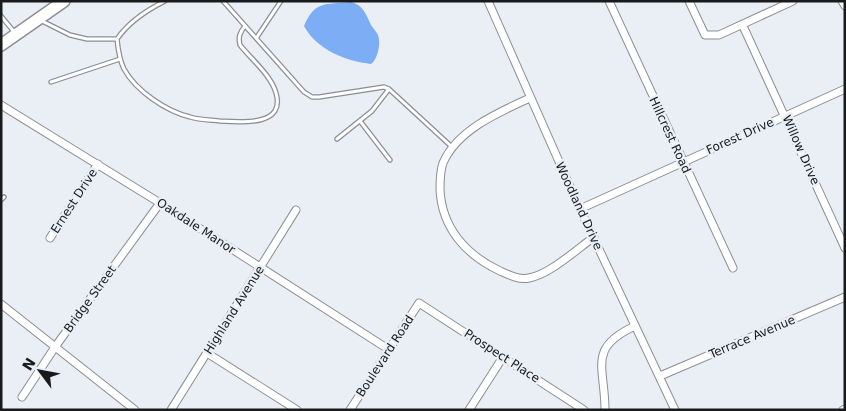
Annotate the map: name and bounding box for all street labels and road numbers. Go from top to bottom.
street label: Hillcrest Road [646,95,694,175]
street label: Willow Drive [779,113,823,187]
street label: Forest Drive [704,115,776,157]
street label: Woodland Drive [553,160,605,252]
street label: Ernest Drive [48,166,100,236]
street label: Oakdale Manor [154,195,238,257]
street label: Bridge Street [61,263,119,335]
street label: Highland Avenue [201,263,267,357]
street label: Boulevard Road [353,313,417,399]
street label: Terrace Avenue [706,313,797,362]
street label: Prospect Place [462,326,542,386]

